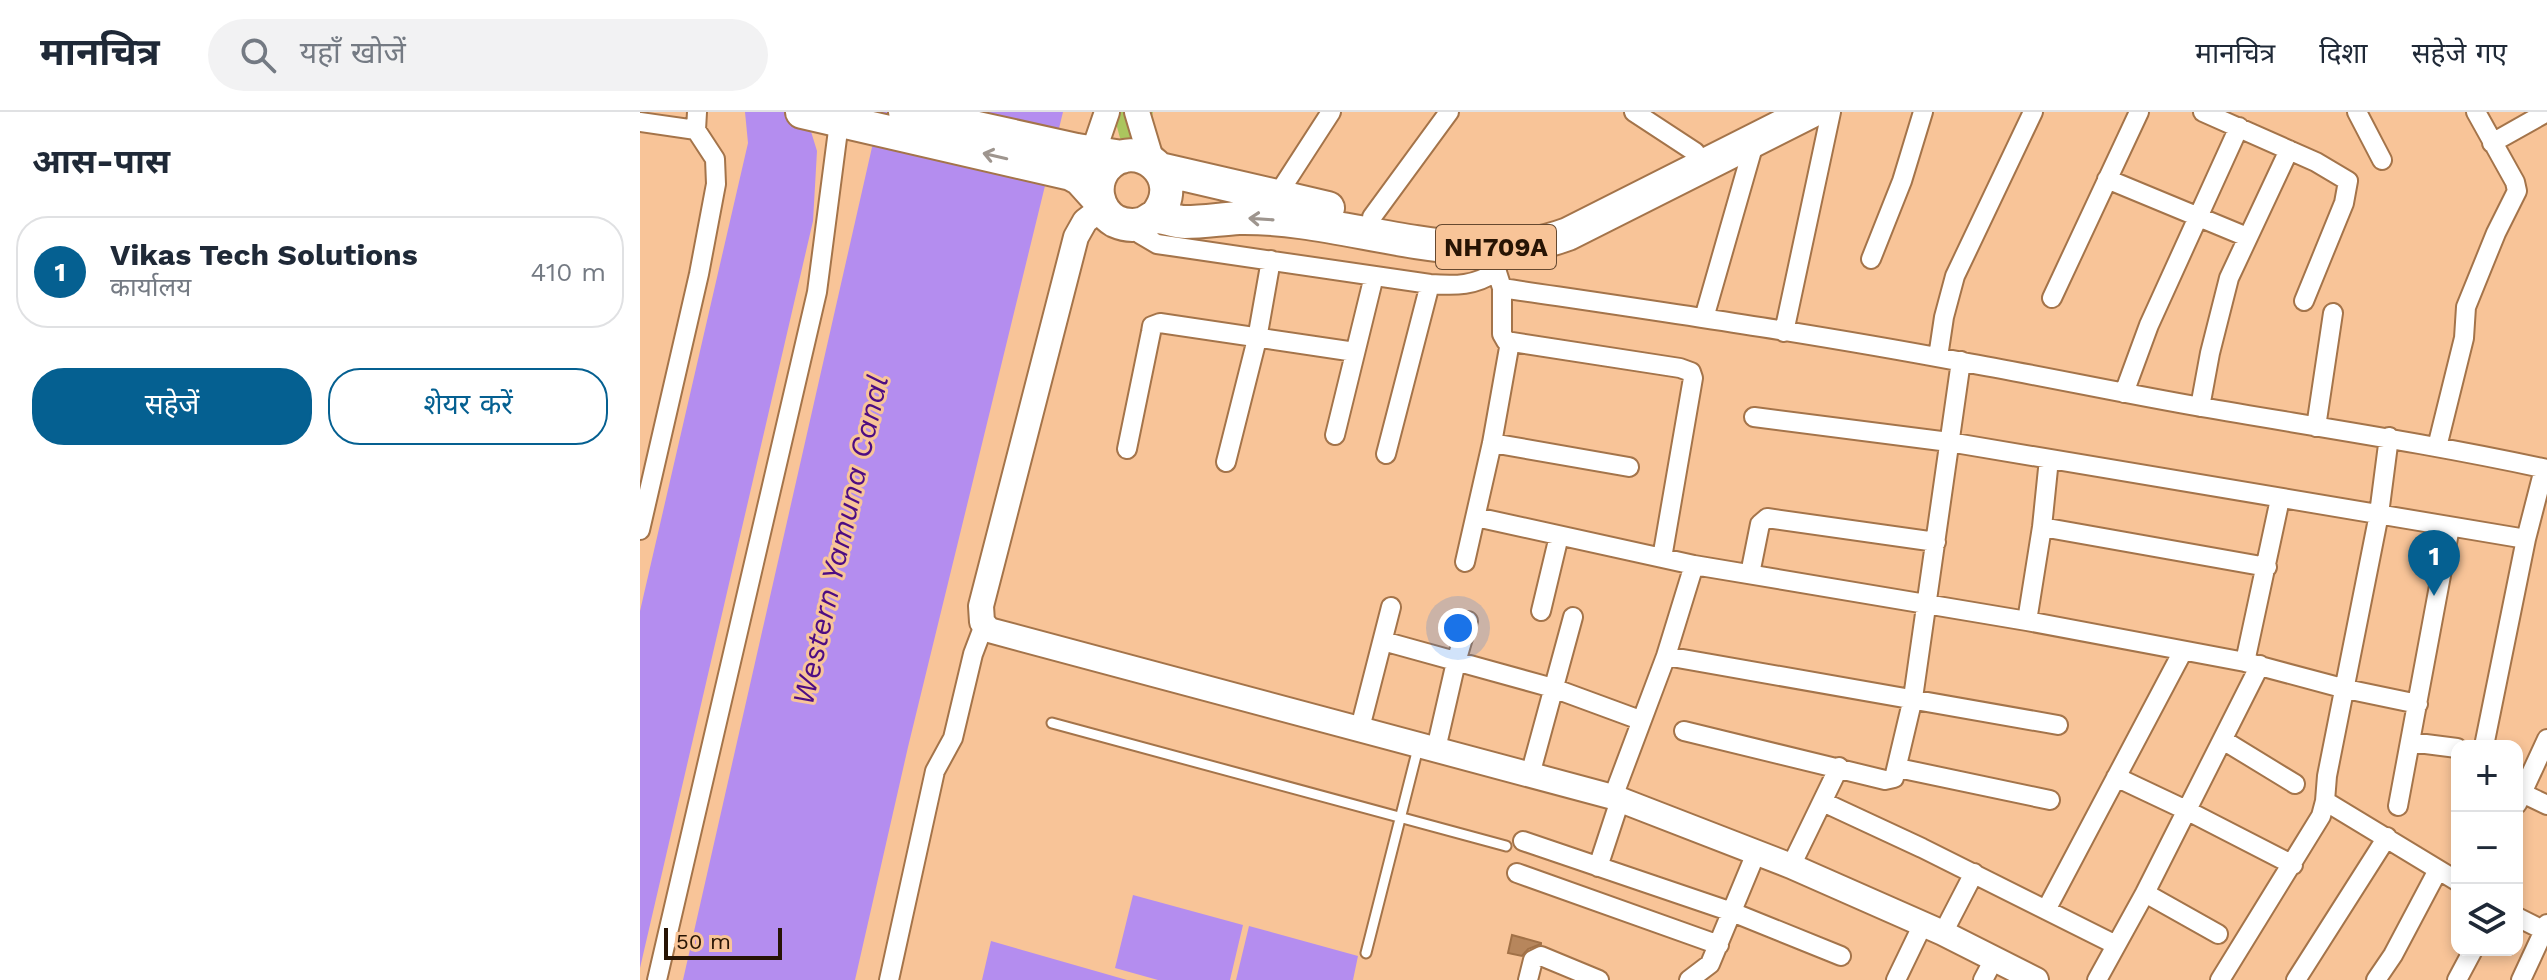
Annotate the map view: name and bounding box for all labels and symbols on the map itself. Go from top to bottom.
one-way arrow [983,148,1009,163]
one-way arrow [1248,211,1275,226]
road number: NH709A [1436,225,1556,269]
water label: Western Yamuna Canal [785,372,895,708]
pin: 1 [2408,530,2460,596]
your location [1438,608,1478,648]
scale bar [664,924,782,960]

